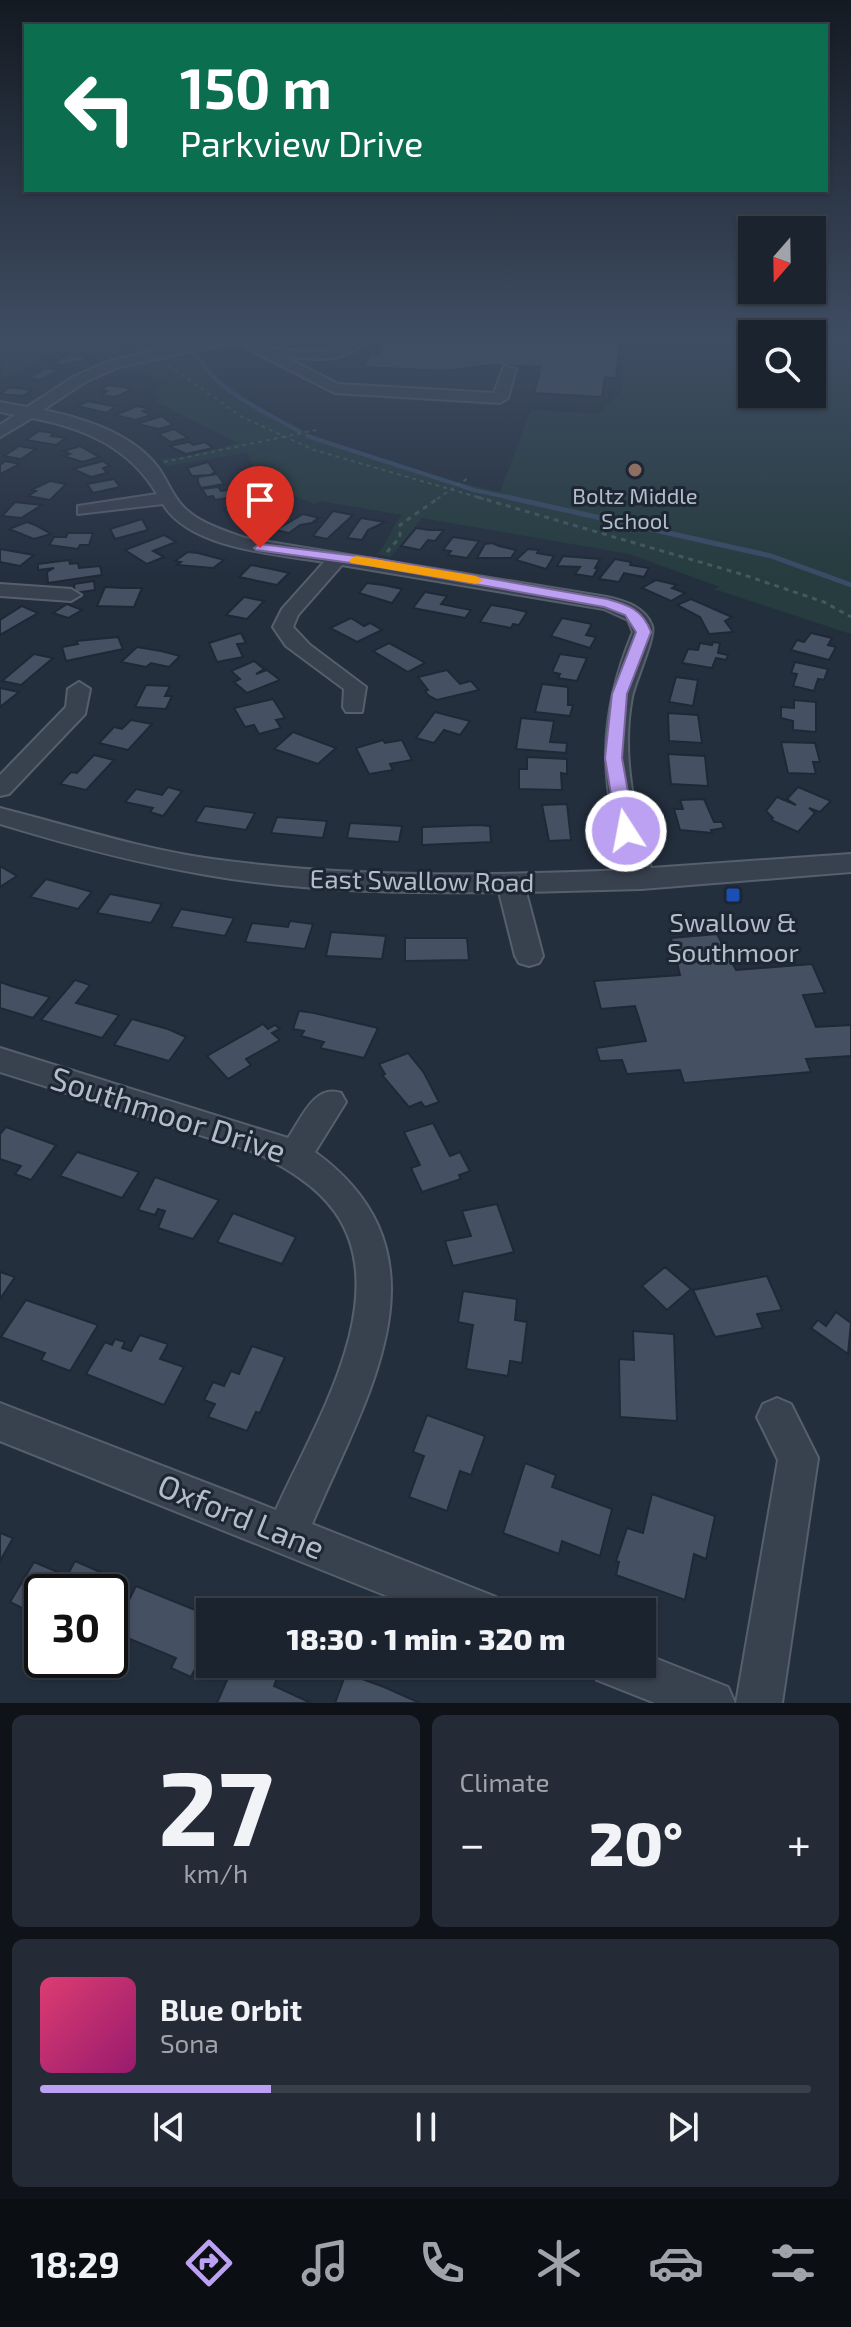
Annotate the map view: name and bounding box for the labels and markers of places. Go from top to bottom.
marker: Boltz Middle School [626,461,644,479]
pin [226,466,294,548]
place label: Boltz Middle School [572,482,698,533]
marker: Swallow & Southmoor [724,886,742,904]
place label: Swallow & Southmoor [667,906,799,967]

